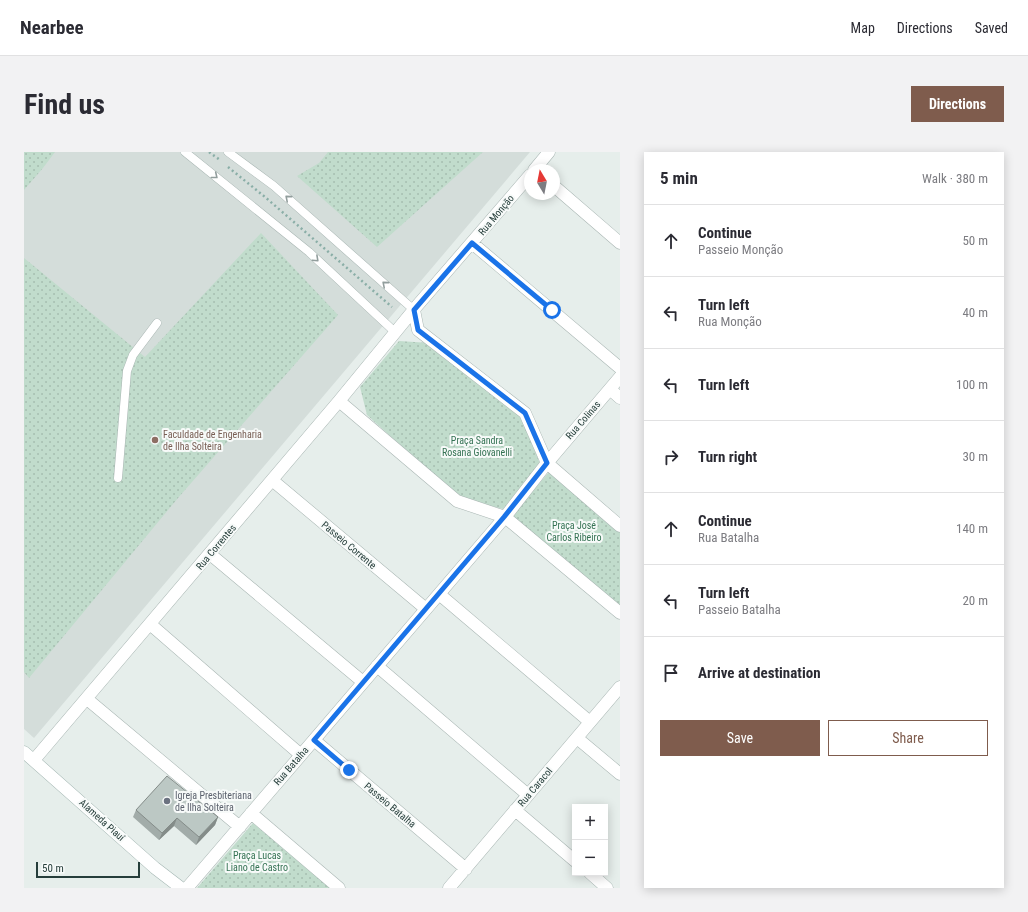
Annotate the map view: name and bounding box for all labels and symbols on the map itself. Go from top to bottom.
north arrow [524,164,560,200]
one-way arrow [211,172,218,179]
street label: Rua Monção [476,193,516,237]
one-way arrow [285,196,292,203]
one-way arrow [311,254,319,261]
one-way arrow [382,281,390,289]
route start [543,301,561,319]
street label: Rua Colinas [564,398,603,441]
place label: Faculdade de Engenharia de Ilha Solteira [163,429,262,452]
marker: Faculdade de Engenharia de Ilha Solteira [150,435,160,445]
park label: Praça Sandra Rosana Giovanelli [442,435,512,458]
street label: Passeio Corrente [320,519,379,571]
park label: Praça José Carlos Ribeiro [546,520,602,543]
street label: Rua Correntes [194,522,238,572]
street label: Rua Batalha [271,744,311,787]
route end [340,761,358,779]
street label: Rua Caracol [516,765,554,809]
street label: Passeio Batalha [362,780,418,830]
place label: Igreja Presbiteriana de Ilha Solteira [175,790,252,813]
marker: Igreja Presbiteriana de Ilha Solteira [162,796,172,806]
street label: Alameda Piauí [77,797,127,844]
park label: Praça Lucas Liano de Castro [226,850,288,873]
scale bar [36,860,140,879]

